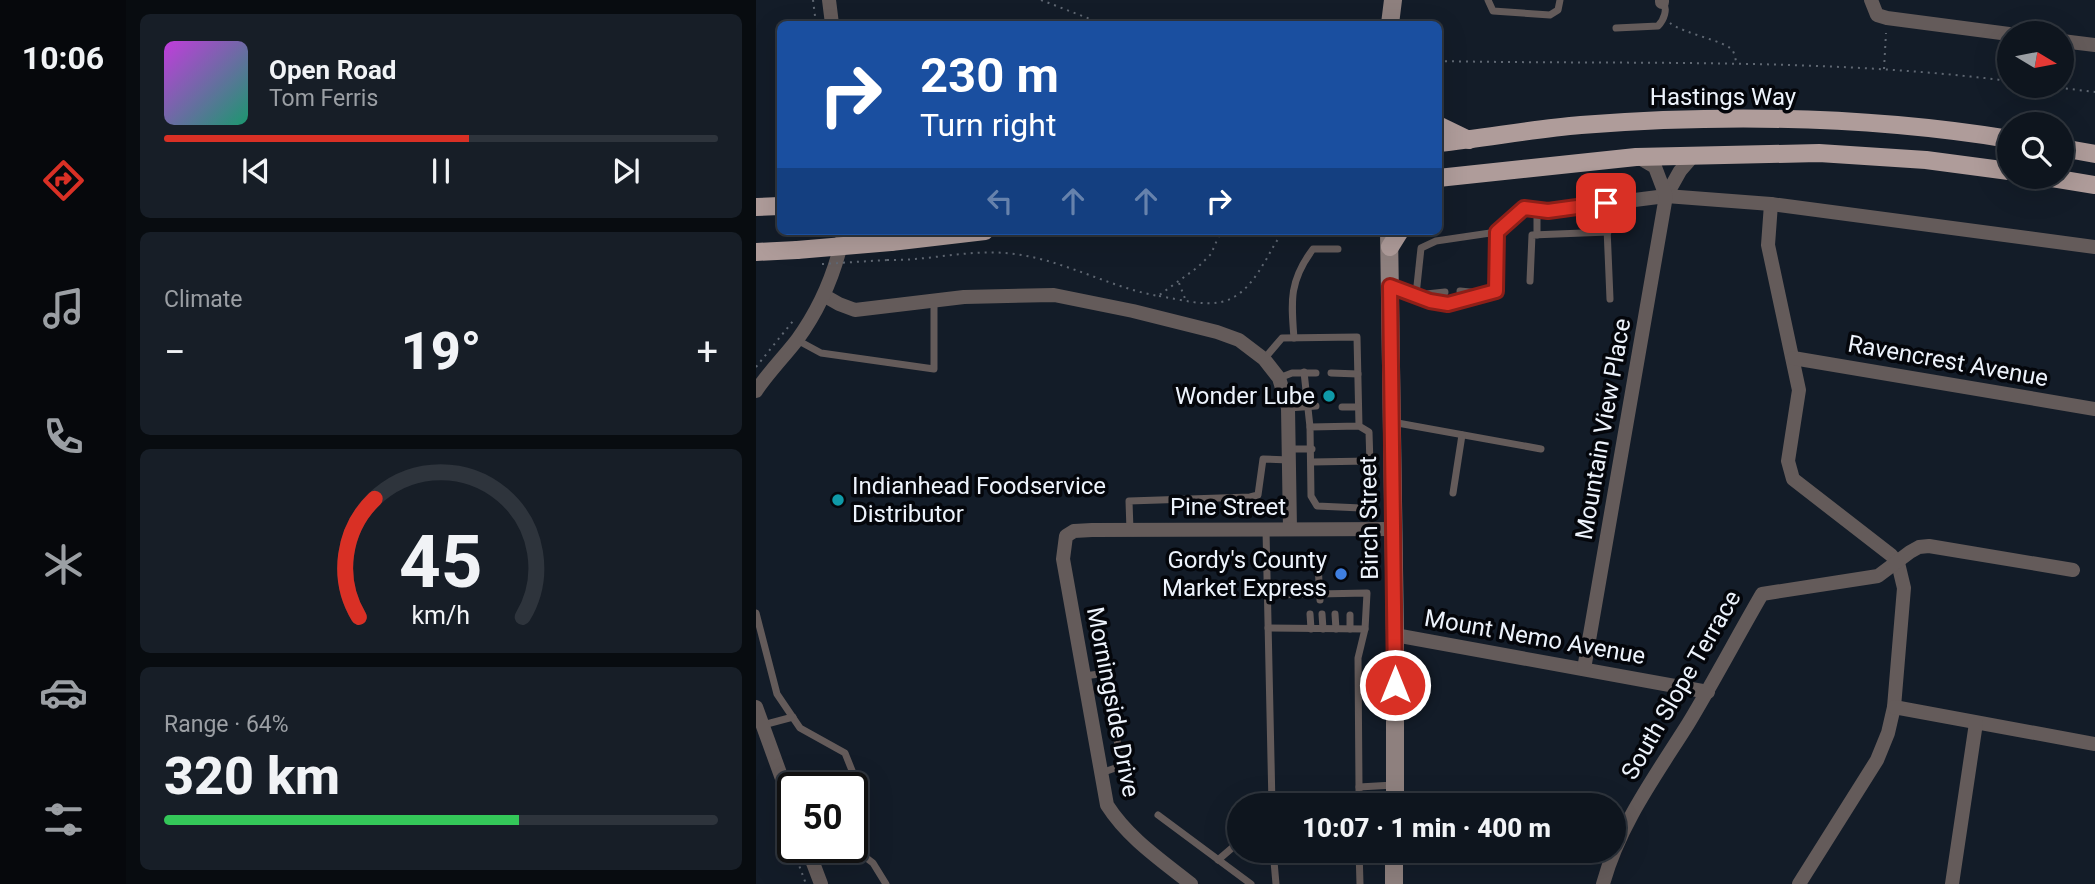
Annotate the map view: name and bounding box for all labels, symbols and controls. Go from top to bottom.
north arrow [1997,21,2074,98]
map controls [1997,21,2074,189]
text: 10:06 [22,39,104,77]
text: 230 m [920,47,1059,104]
icon: right [805,49,896,140]
text: Open Road [269,55,397,85]
street label: Hastings Way [1650,83,1797,111]
text: Tom Ferris [269,85,378,112]
text: Turn right [920,106,1056,144]
button: search [1997,112,2074,189]
icon: previous [237,152,275,190]
icon: pause [422,152,460,190]
icon: next [607,152,645,190]
icon: directions [39,156,88,205]
pin [1576,173,1636,233]
icon: left [981,182,1019,220]
icon: ahead [1054,182,1092,220]
icon: ahead [1127,182,1165,220]
icon: right [1200,182,1238,220]
icon: arrive [1587,184,1625,222]
icon: music [39,284,88,333]
text: Climate [164,286,243,313]
street label: Mountain View Place [1570,316,1636,542]
text: 19° [401,321,481,382]
text: − [164,330,186,374]
text: + [696,330,718,374]
street label: Ravencrest Avenue [1846,330,2050,392]
place label: Wonder Lube [1175,382,1315,410]
marker: Wonder Lube [1321,388,1337,404]
icon: phone [39,412,88,461]
street label: Birch Street [1354,456,1384,580]
place label: Indianhead Foodservice Distributor [852,472,1106,528]
marker: Indianhead Foodservice Distributor [830,492,846,508]
street label: Pine Street [1170,493,1286,521]
text: 45 [399,519,483,605]
icon: climate [39,540,88,589]
place label: Gordy's County Market Express [1162,546,1328,602]
marker: Gordy's County Market Express [1333,566,1349,582]
street label: South Slope Terrace [1615,585,1747,785]
text: km/h [412,601,470,630]
street label: Mount Nemo Avenue [1422,604,1648,670]
street label: Morningside Drive [1081,605,1145,799]
position arrow [1358,648,1432,722]
icon: car [39,668,88,717]
text: Range · 64% [164,711,289,738]
text: 320 km [164,746,340,807]
speed limit sign: 50 [777,772,868,863]
icon: filters [39,795,88,844]
text: 10:07 · 1 min · 400 m [1302,813,1551,843]

